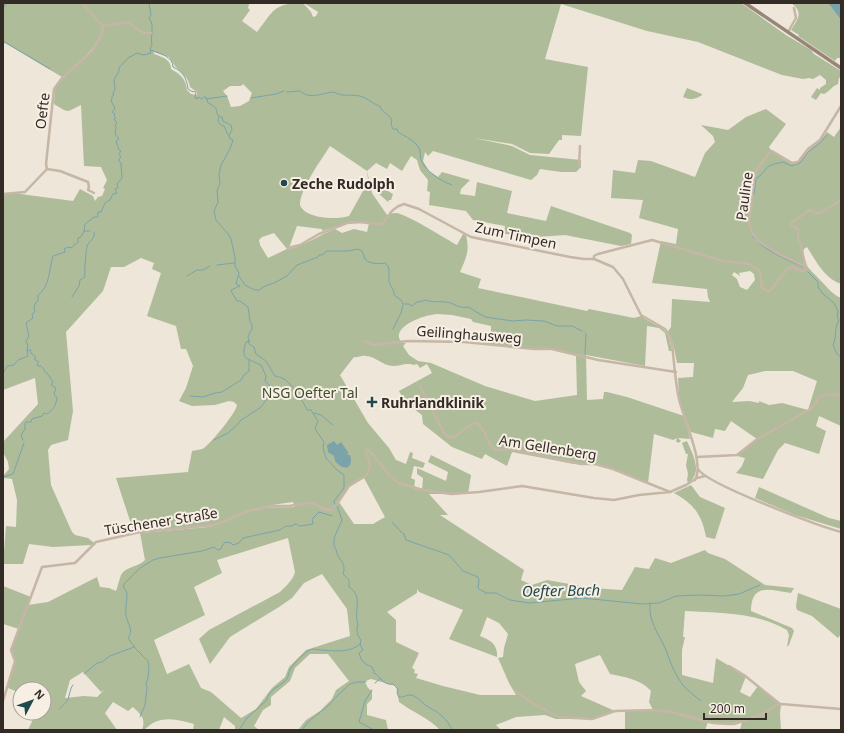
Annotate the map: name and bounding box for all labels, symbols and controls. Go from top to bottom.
street label: Oefte [30,92,54,130]
street label: Pauline [731,170,757,221]
place label: Zeche Rudolph [292,174,395,193]
marker: Zeche Rudolph [279,178,289,188]
street label: Zum Timpen [473,217,559,253]
street label: Geilinghausweg [416,321,522,347]
park label: NSG Oefter Tal [262,383,358,402]
place label: Ruhrlandklinik [381,393,484,412]
marker: Ruhrlandklinik [366,396,378,408]
street label: Am Gellenberg [498,430,598,464]
street label: Tüschener Straße [103,503,219,539]
water label: Oefter Bach [522,579,600,601]
north arrow [12,681,52,721]
text: N [31,686,49,702]
scale bar [704,695,766,721]
text: 200 m [710,700,745,717]

